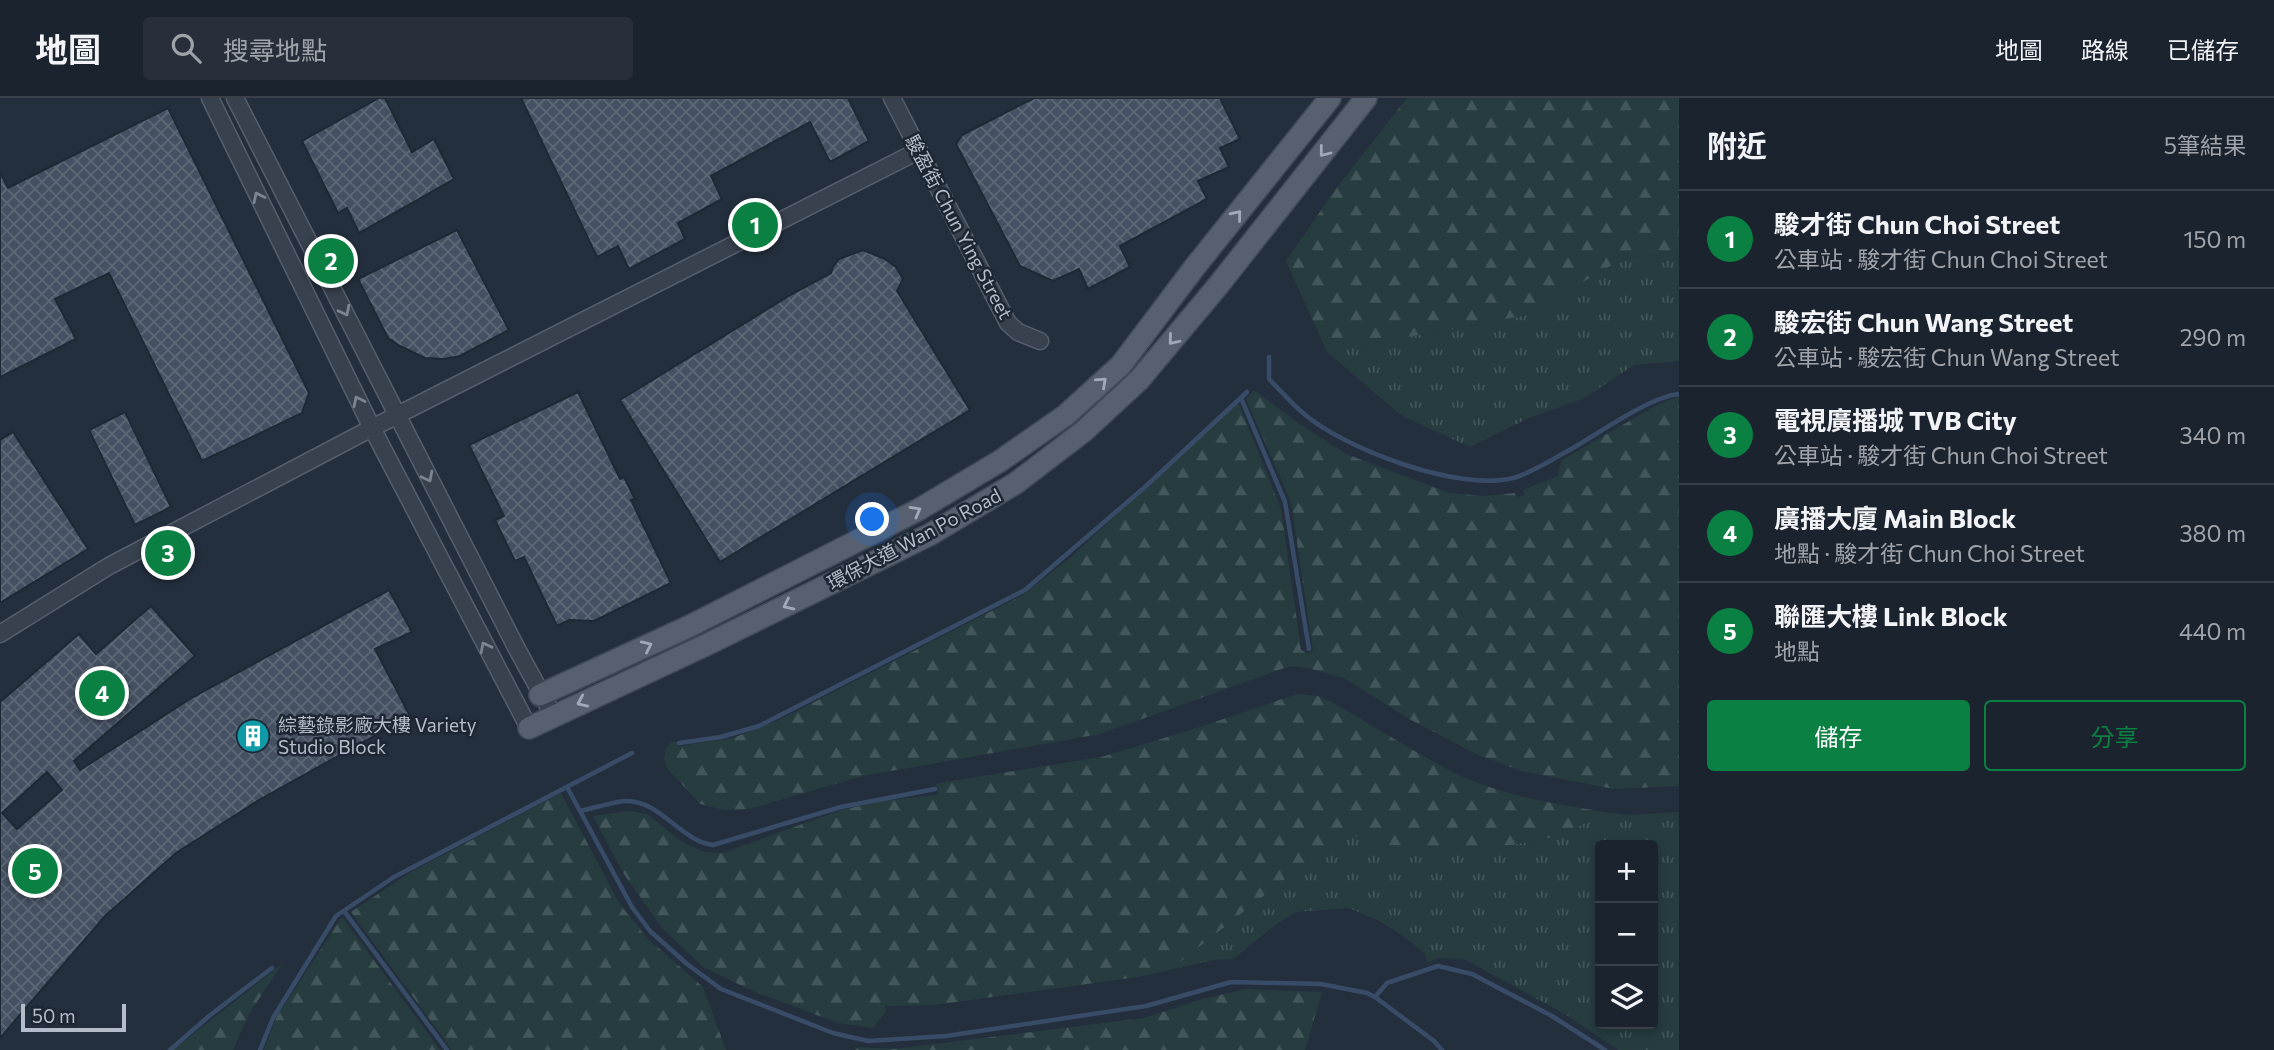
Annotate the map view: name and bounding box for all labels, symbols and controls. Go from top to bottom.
search box [143,17,633,80]
text: 地圖 [35,28,101,69]
icon: search [167,29,205,67]
text: 搜尋地點 [223,34,327,65]
text: 地圖 [1995,35,2043,64]
text: 路線 [2081,35,2129,64]
text: 已儲存 [2167,35,2239,64]
text: 附近 [1707,126,1767,163]
street label: 駿盈街 Chun Ying Street [901,131,1018,323]
text: 5筆結果 [2164,131,2246,159]
one-way arrow [1319,144,1332,157]
one-way arrow [252,192,266,204]
pin: 1 [732,199,778,251]
text: 駿才街 Chun Choi Street [1774,208,2060,239]
one-way arrow [1228,210,1241,222]
text: 1 [1725,225,1735,253]
text: 150 m [2183,225,2246,253]
pin: 2 [308,235,354,287]
text: 公車站 · 駿才街 Chun Choi Street [1774,245,2108,273]
one-way arrow [336,304,350,316]
text: 駿宏街 Chun Wang Street [1774,306,2073,337]
text: 2 [1723,323,1737,351]
text: 290 m [2180,323,2246,351]
one-way arrow [1169,331,1181,344]
text: 公車站 · 駿宏街 Chun Wang Street [1774,343,2119,371]
one-way arrow [1094,377,1107,390]
one-way arrow [353,396,367,408]
text: 電視廣播城 TVB City [1774,404,2017,435]
text: 3 [1723,421,1737,449]
text: 340 m [2180,421,2246,449]
text: 公車站 · 駿才街 Chun Choi Street [1774,441,2108,469]
one-way arrow [420,469,434,482]
street label: 環保大道 Wan Po Road [823,483,1005,594]
your location [855,502,889,536]
text: 廣播大廈 Main Block [1774,502,2016,533]
one-way arrow [909,506,921,519]
text: 4 [1723,519,1737,547]
text: 380 m [2179,519,2246,547]
pin: 3 [145,527,191,579]
text: 地點 · 駿才街 Chun Choi Street [1774,539,2085,567]
one-way arrow [783,596,795,610]
text: 聯匯大樓 Link Block [1774,600,2008,631]
text: 5 [1723,617,1737,645]
text: 440 m [2179,617,2246,645]
text: 地點 [1774,637,1820,665]
one-way arrow [640,640,652,654]
one-way arrow [480,642,493,654]
pin: 4 [79,667,125,719]
one-way arrow [577,694,589,708]
button: 儲存 [1707,700,1970,771]
button: 分享 [1984,700,2246,771]
place label: 綜藝錄影廠大樓 Variety Studio Block [278,713,477,758]
building icon: 綜藝錄影廠大樓 Variety Studio Block [234,717,272,755]
map controls [1595,840,1658,1029]
button: + [1595,840,1658,903]
pin: 5 [12,845,58,897]
button: − [1595,903,1658,966]
button: layers [1595,966,1658,1029]
scale bar [21,1001,126,1033]
text: 50 m [32,1004,76,1027]

